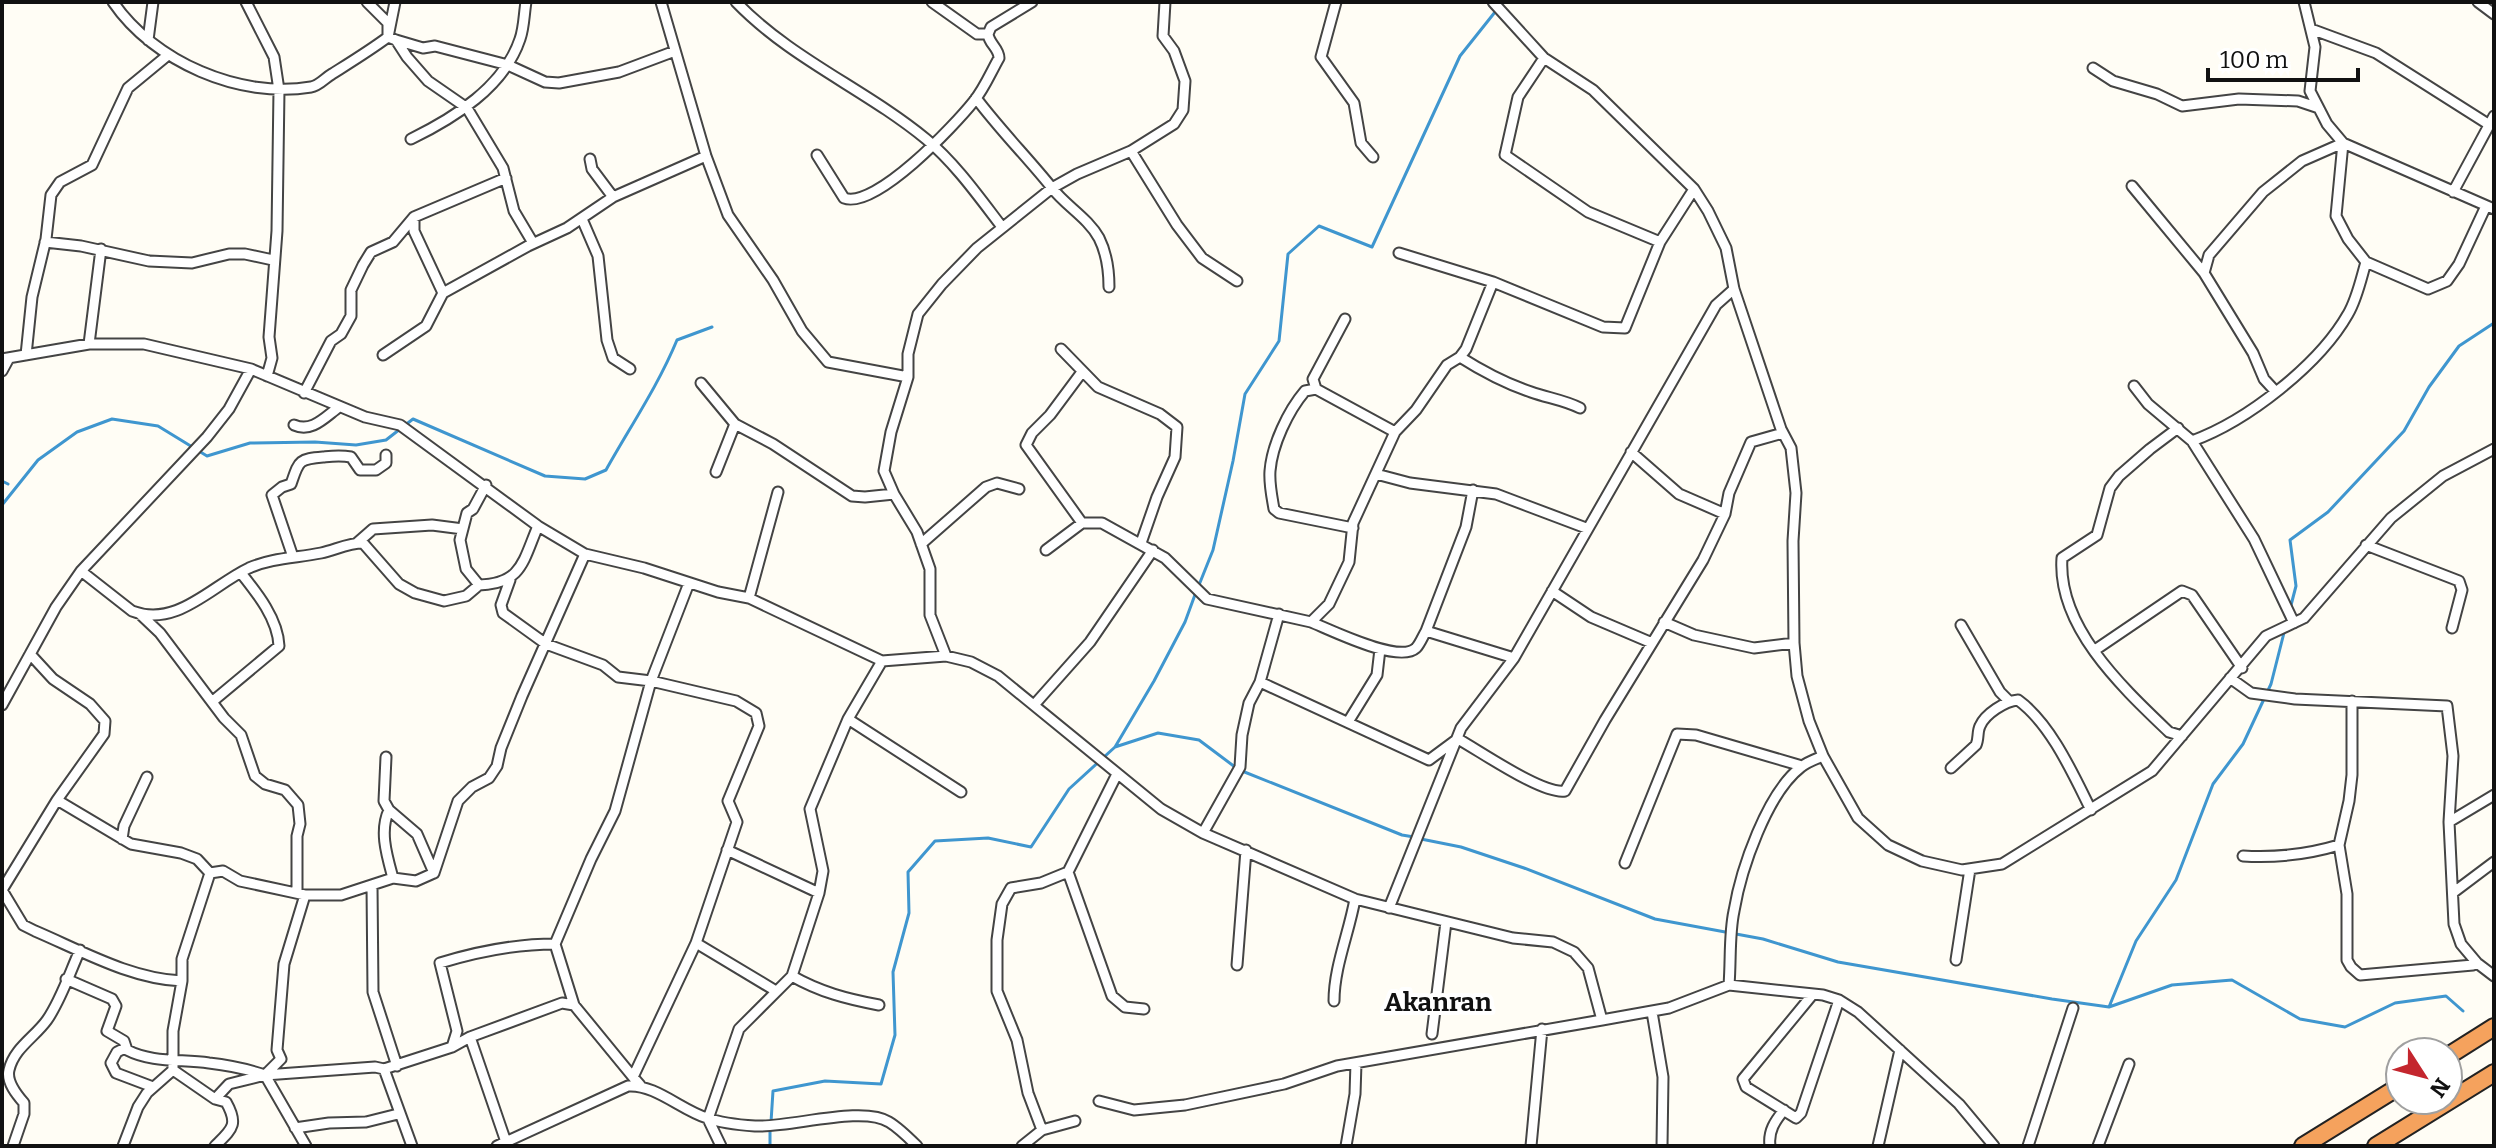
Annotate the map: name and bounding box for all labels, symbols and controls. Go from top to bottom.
scale bar [2208,32,2358,82]
text: 100 m [2220,46,2288,74]
district label: Akanran [1384,987,1492,1018]
north arrow [2384,1036,2464,1116]
text: N [2424,1073,2456,1102]

